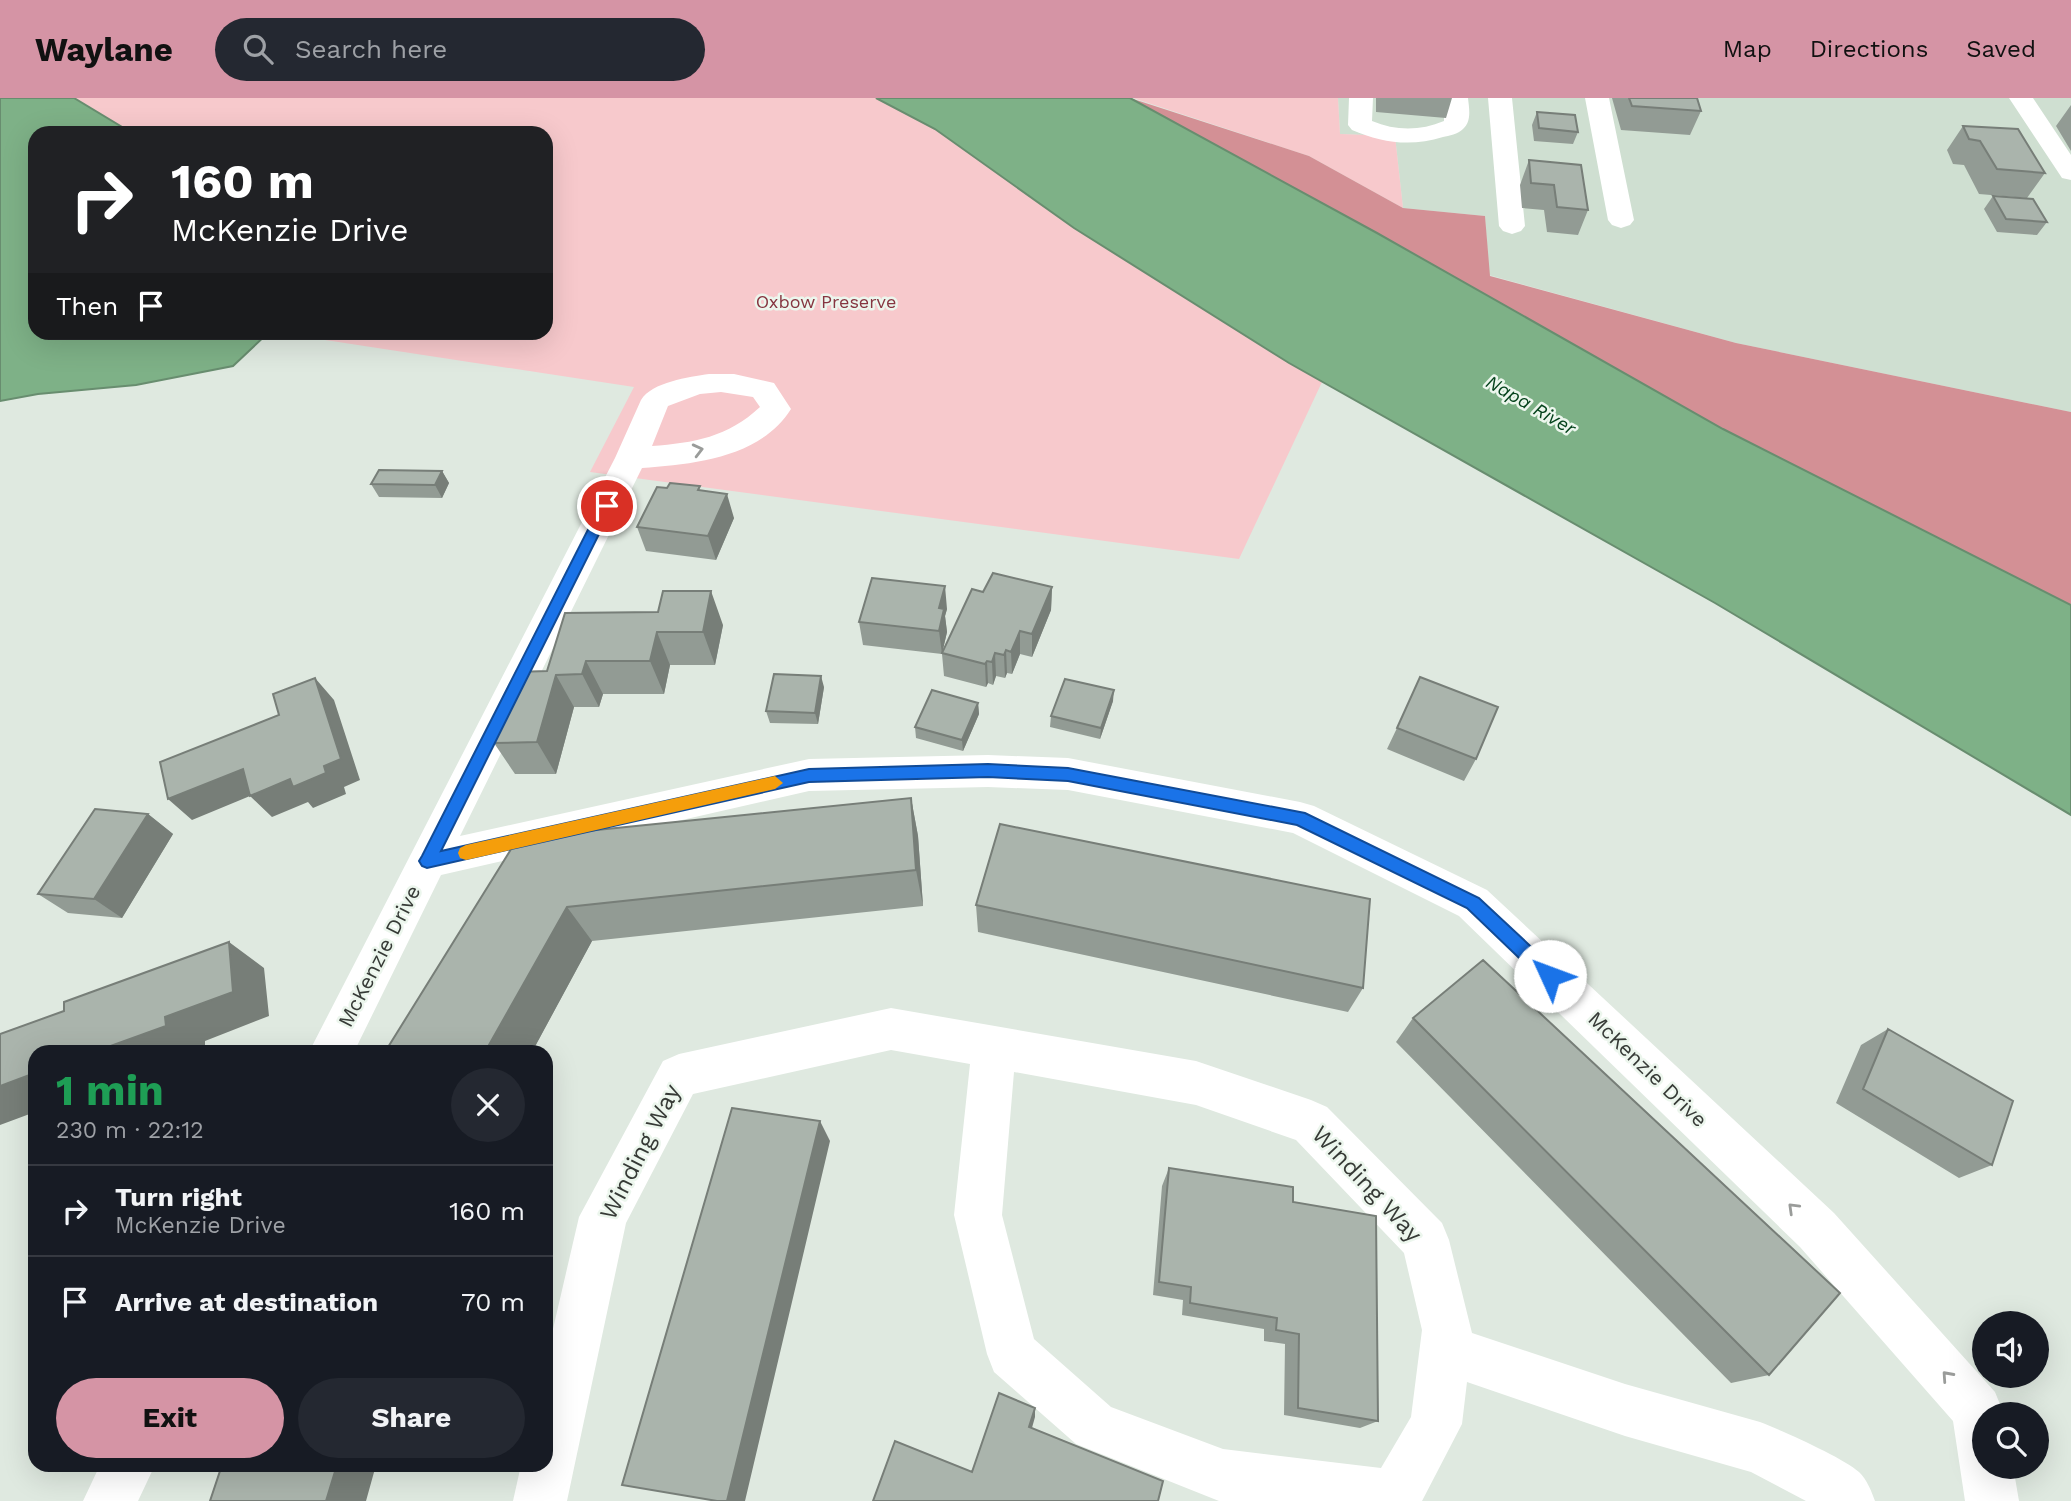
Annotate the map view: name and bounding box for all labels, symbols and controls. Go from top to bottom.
search box [215,18,705,81]
text: Waylane [35,30,173,69]
icon: search [239,30,277,68]
text: Search here [295,34,447,64]
text: Map [1723,35,1772,63]
text: Directions [1810,35,1928,63]
text: Saved [1966,35,2036,63]
text: 160 m [171,152,314,210]
icon: right [56,154,147,245]
text: McKenzie Drive [171,211,408,249]
icon: arrive [132,287,170,325]
text: Then [56,291,118,321]
park label: Oxbow Preserve [756,291,896,312]
water label: Napa River [1482,370,1581,440]
one-way arrow [692,444,704,458]
pin [577,476,637,536]
icon: arrive [588,487,626,525]
street label: McKenzie Drive [332,881,426,1031]
position arrow [1513,939,1587,1013]
street label: McKenzie Drive [1583,1006,1713,1132]
text: 1 min [56,1066,164,1115]
button: close [451,1068,525,1142]
street label: Winding Way [594,1079,686,1224]
text: 230 m · 22:12 [56,1117,204,1144]
street label: Winding Way [1306,1120,1428,1248]
text: Turn right [115,1182,242,1212]
icon: right [56,1192,94,1230]
text: 160 m [449,1196,525,1226]
one-way arrow [1789,1204,1802,1217]
text: McKenzie Drive [115,1212,286,1239]
icon: arrive [56,1283,94,1321]
text: Arrive at destination [115,1287,378,1317]
text: 70 m [461,1287,525,1317]
map controls [1972,1311,2049,1479]
button: sound [1972,1311,2049,1388]
one-way arrow [1942,1371,1955,1384]
button: Exit [56,1378,284,1458]
button: Share [298,1378,525,1458]
button: search [1972,1402,2049,1479]

